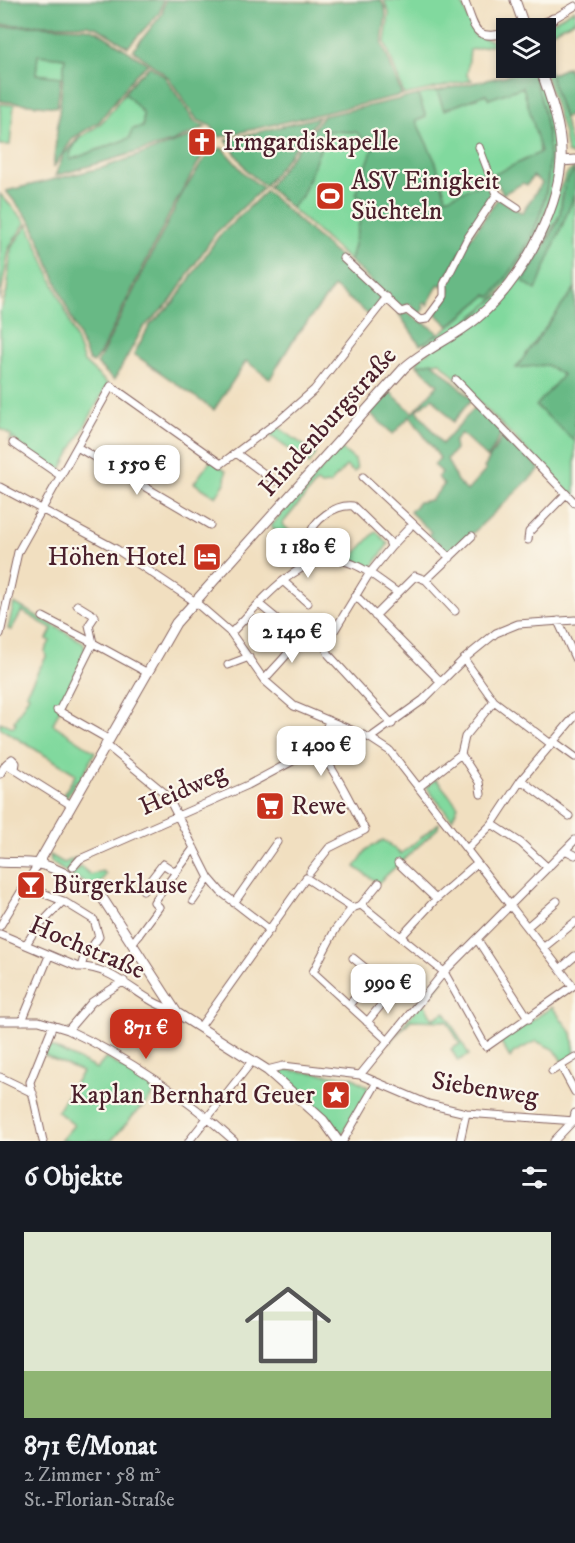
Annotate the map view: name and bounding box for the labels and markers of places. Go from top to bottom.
church icon: Irmgardiskapelle [186,126,218,158]
place label: Irmgardiskapelle [223,126,399,159]
place label: ASV Einigkeit Süchteln [351,165,500,228]
sports icon: ASV Einigkeit Süchteln [314,180,346,212]
pin: 1 550 € [82,445,192,496]
pin: 1 180 € [253,528,363,579]
place label: Höhen Hotel [48,541,186,574]
hotel icon: Höhen Hotel [191,541,223,573]
pin: 2 140 € [237,613,347,664]
pin: 1 400 € [266,726,376,777]
supermarket icon: Rewe [254,790,286,822]
place label: Rewe [291,790,346,823]
bar icon: Bürgerklause [15,869,47,901]
place label: Bürgerklause [52,869,187,902]
pin: 990 € [346,964,430,1015]
pin: 871 € [104,1009,188,1060]
place label: Kaplan Bernhard Geuer [70,1079,315,1112]
place icon: Kaplan Bernhard Geuer [320,1079,352,1111]

